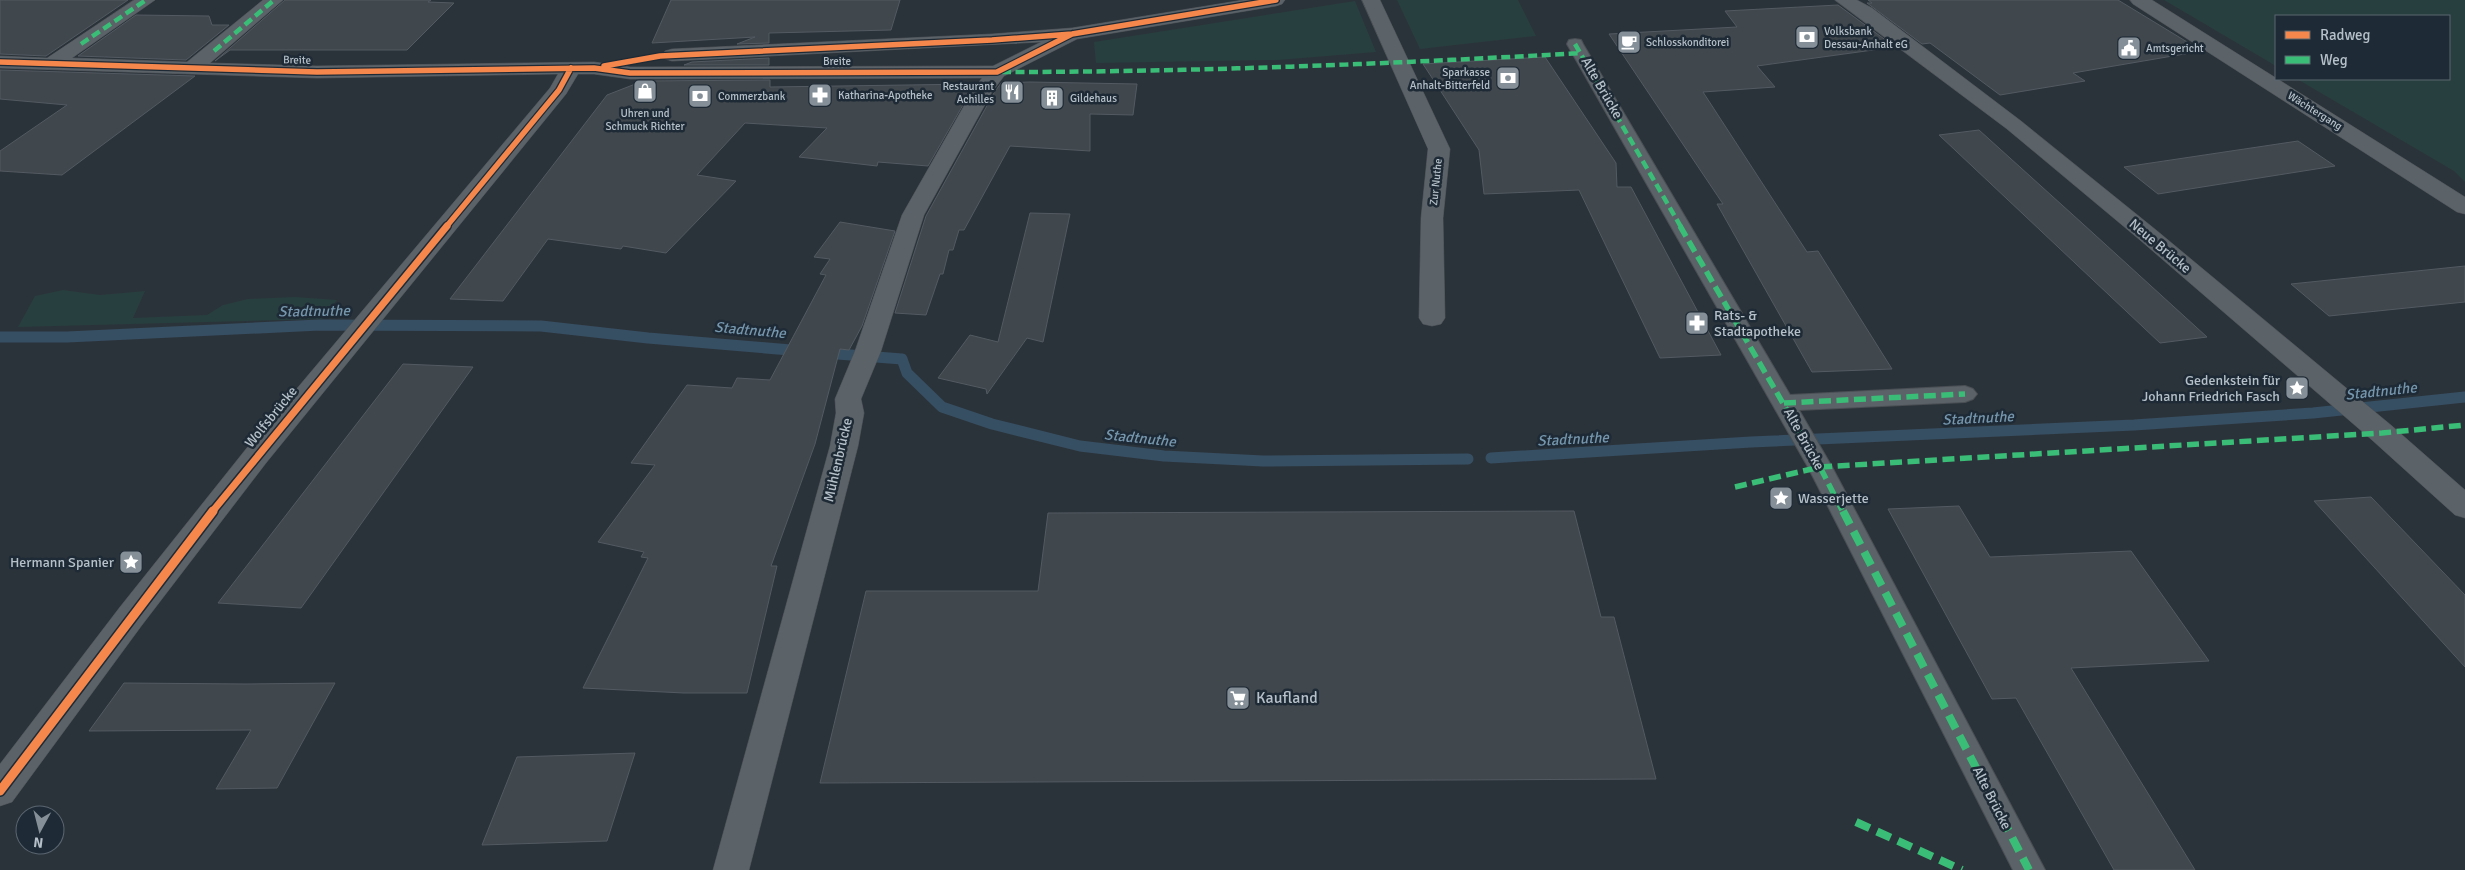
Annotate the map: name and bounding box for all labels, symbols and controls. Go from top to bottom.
legend [2275,15,2450,80]
bank icon: Volksbank Dessau-Anhalt eG [1794,24,1820,50]
place label: Volksbank Dessau-Anhalt eG [1824,25,1908,51]
text: Radweg [2320,26,2371,44]
cafe icon: Schlosskonditorei [1616,29,1642,55]
public building icon: Amtsgericht [2116,35,2142,61]
place label: Schlosskonditorei [1646,36,1729,49]
place label: Amtsgericht [2146,42,2204,55]
text: Weg [2320,51,2348,69]
street label: Breite [283,53,311,67]
street label: Alte Brücke [1577,54,1627,122]
street label: Breite [823,55,851,68]
bank icon: Sparkasse Anhalt-Bitterfeld [1495,65,1521,91]
place label: Sparkasse Anhalt-Bitterfeld [1410,66,1490,92]
shop icon: Uhren und Schmuck Richter [632,78,658,104]
restaurant icon: Restaurant Achilles [999,79,1025,105]
place label: Restaurant Achilles [942,80,994,106]
pharmacy icon: Katharina-Apotheke [807,82,833,108]
bank icon: Commerzbank [687,83,713,109]
building icon: Gildehaus [1039,85,1065,111]
place label: Katharina-Apotheke [838,89,932,102]
street label: Wächtergang [2285,89,2345,133]
place label: Commerzbank [718,90,786,103]
place label: Gildehaus [1070,92,1117,105]
place label: Uhren und Schmuck Richter [605,107,685,133]
street label: Zur Nuthe [1427,158,1445,206]
street label: Neue Brücke [2126,215,2194,277]
water label: Stadtnuthe [278,301,351,321]
place label: Rats- & Stadtapotheke [1714,307,1801,340]
pharmacy icon: Rats- & Stadtapotheke [1684,310,1710,336]
water label: Stadtnuthe [714,318,788,342]
place label: Gedenkstein für Johann Friedrich Fasch [2142,372,2281,405]
place icon: Gedenkstein für Johann Friedrich Fasch [2284,375,2310,401]
water label: Stadtnuthe [2344,378,2419,404]
street label: Wolfsbrücke [241,383,301,451]
street label: Alte Brücke [1780,405,1828,473]
water label: Stadtnuthe [1942,407,2016,429]
street label: Mühlenbrücke [820,416,856,504]
water label: Stadtnuthe [1103,425,1178,451]
water label: Stadtnuthe [1537,428,1611,450]
place icon: Wasserjette [1768,485,1794,511]
place label: Wasserjette [1798,490,1869,507]
place icon: Hermann Spanier [118,549,144,575]
place label: Hermann Spanier [10,554,115,571]
supermarket icon: Kaufland [1225,685,1251,711]
place label: Kaufland [1256,688,1318,708]
street label: Alte Brücke [1969,764,2015,832]
north arrow [15,805,65,855]
text: N [33,833,44,851]

